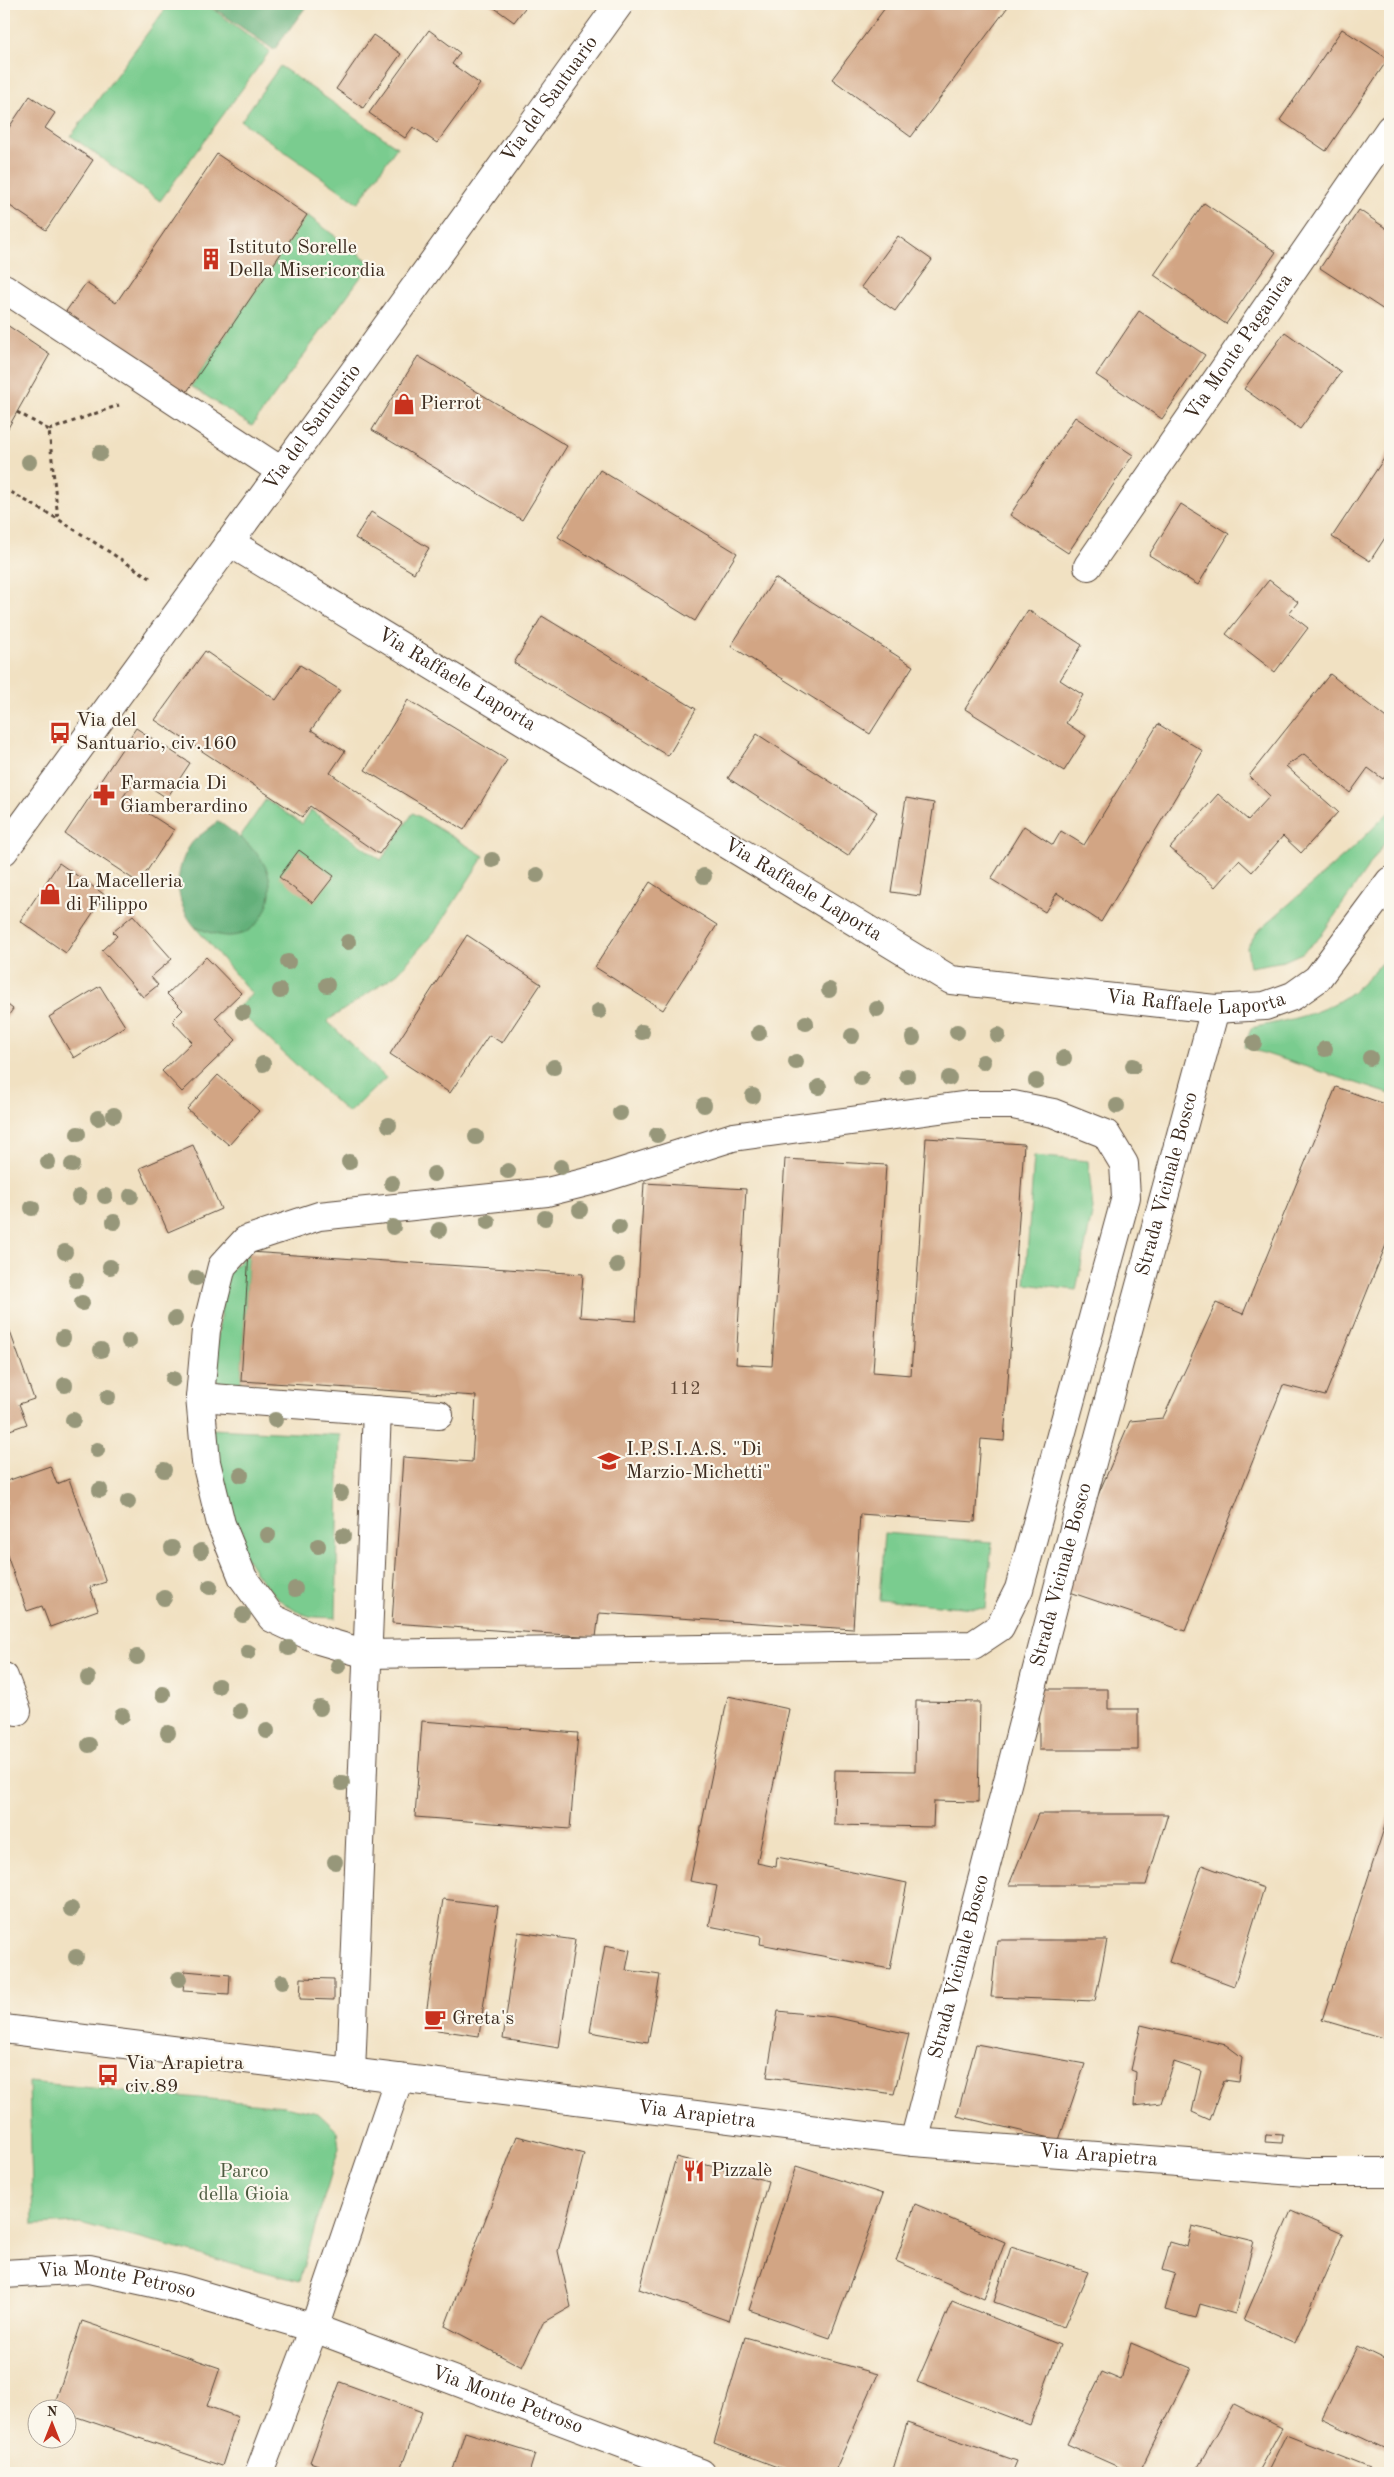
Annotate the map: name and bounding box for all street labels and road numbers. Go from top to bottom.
street label: Via del Santuario [498,33,602,166]
street label: Via Monte Paganica [1182,270,1297,424]
street label: Via del Santuario [261,361,365,494]
street label: Via Raffaele Laporta [374,625,539,735]
street label: Via Raffaele Laporta [720,835,885,946]
street label: Via Raffaele Laporta [1105,987,1289,1019]
street label: Strada Vicinale Bosco [1133,1090,1202,1278]
street label: Strada Vicinale Bosco [1028,1481,1096,1669]
street label: Strada Vicinale Bosco [926,1873,993,2061]
street label: Via Arapietra [636,2098,757,2132]
street label: Via Arapietra [1038,2142,1159,2171]
street label: Via Monte Petroso [37,2259,198,2303]
street label: Via Monte Petroso [428,2363,586,2438]

